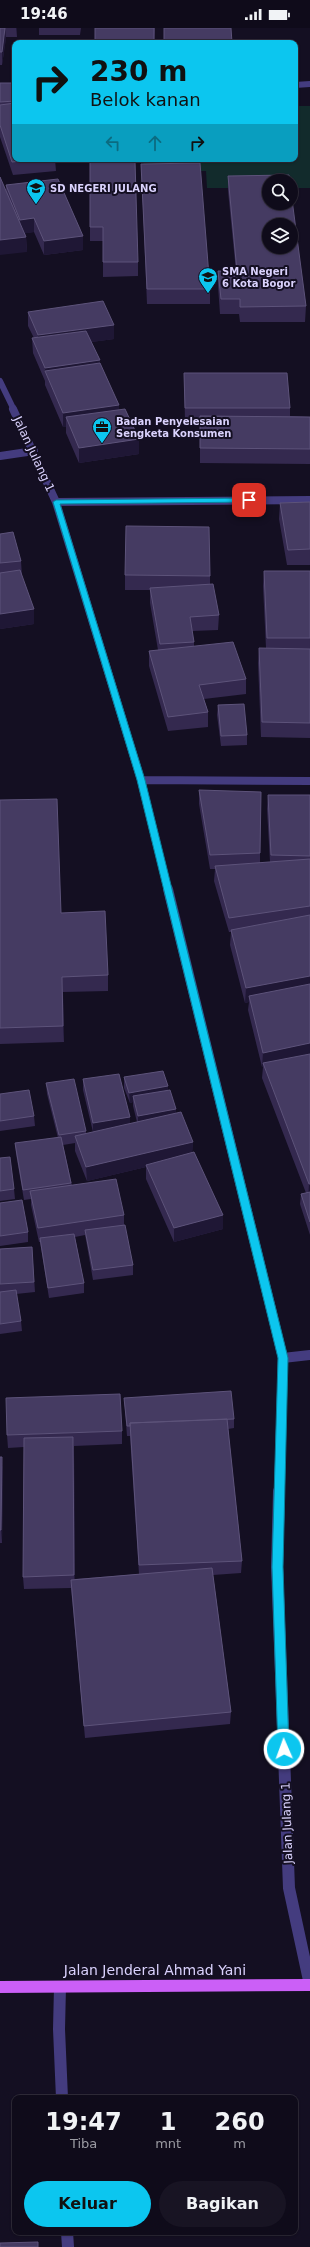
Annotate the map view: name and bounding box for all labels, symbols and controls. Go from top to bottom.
text: 19:46 [20,5,68,23]
text: 230 m [90,55,187,88]
icon: right [24,56,76,108]
text: Belok kanan [90,89,201,110]
icon: left [102,132,124,154]
icon: ahead [144,132,166,154]
icon: right [186,132,208,154]
map controls [262,174,298,254]
button: search [262,174,298,210]
school or university icon: SD NEGERI JULANG [25,177,47,205]
place label: SD NEGERI JULANG [50,183,157,194]
button: layers [262,218,298,254]
school or university icon: SMA Negeri 6 Kota Bogor [197,266,219,294]
place label: SMA Negeri 6 Kota Bogor [222,266,295,289]
street label: Jalan Julang 1 [10,413,58,494]
office icon: Badan Penyelesaian Sengketa Konsumen [91,416,113,444]
place label: Badan Penyelesaian Sengketa Konsumen [116,416,231,439]
pin [232,483,266,517]
icon: arrive [238,489,260,511]
position arrow [263,1728,305,1770]
street label: Jalan Julang 1 [279,1782,295,1865]
street label: Jalan Jenderal Ahmad Yani [63,1962,246,1978]
text: 19:47 [45,2108,122,2136]
text: 1 [160,2108,176,2136]
text: 260 [214,2108,265,2136]
text: Tiba [70,2136,97,2151]
text: mnt [155,2136,181,2151]
text: m [233,2136,246,2151]
button: Keluar [24,2181,151,2227]
button: Bagikan [159,2181,286,2227]

